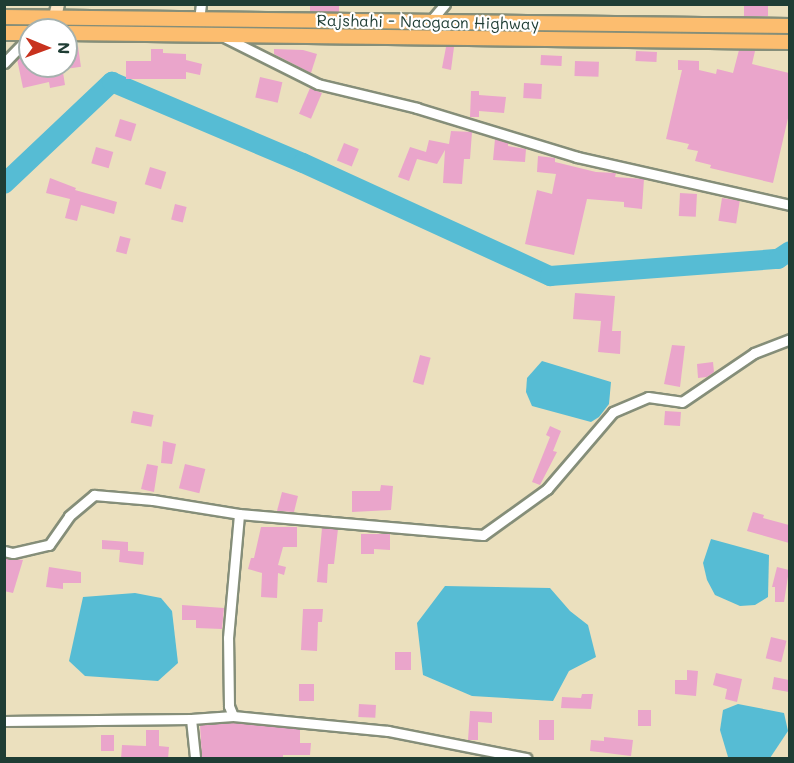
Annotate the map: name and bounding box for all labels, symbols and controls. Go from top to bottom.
street label: Rajshahi - Naogaon Highway [317,10,539,34]
north arrow [18,18,78,78]
text: N [54,42,75,55]

